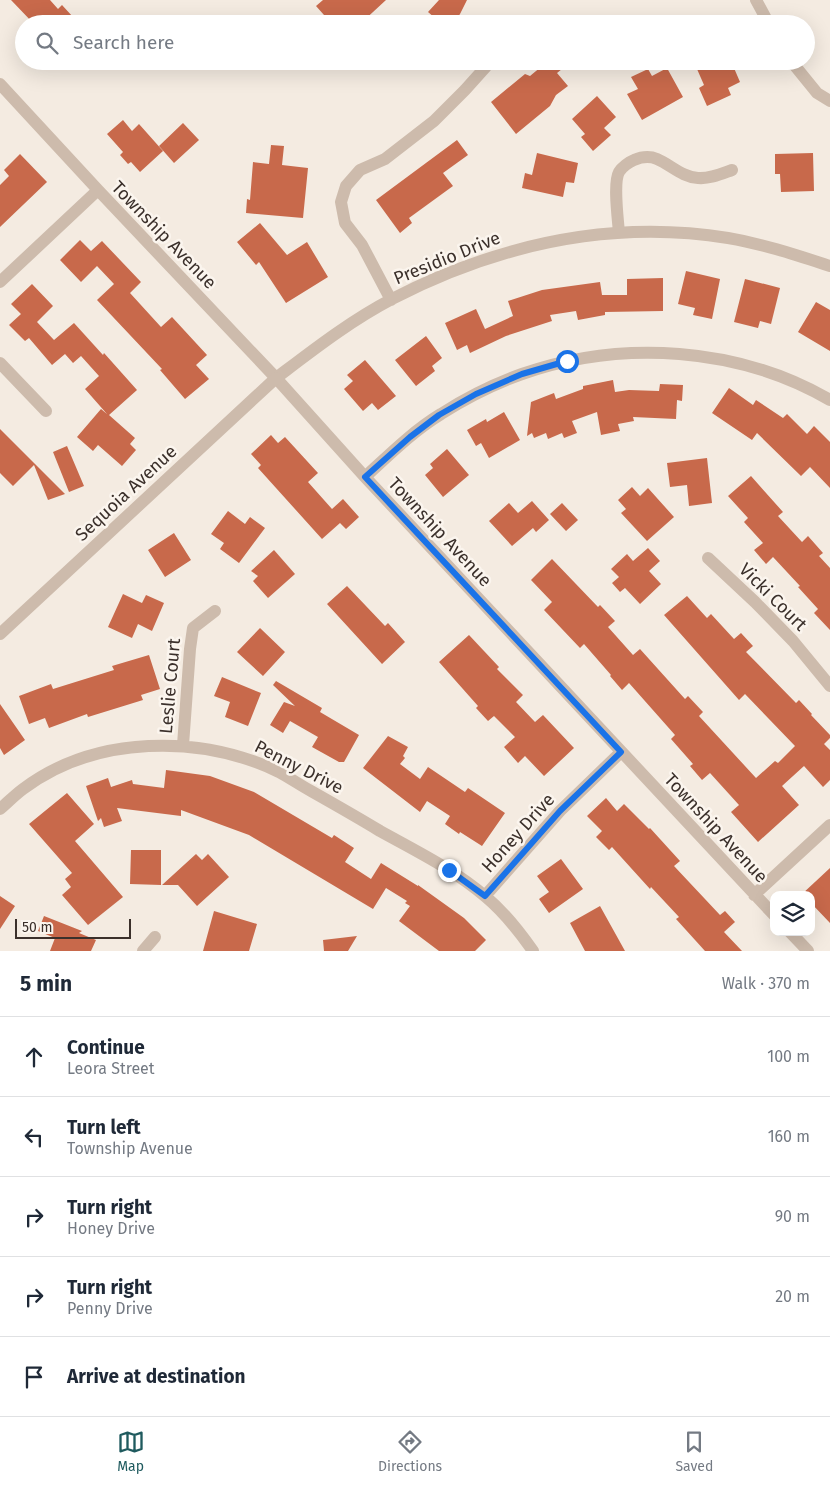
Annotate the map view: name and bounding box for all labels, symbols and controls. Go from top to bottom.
search box [15,15,815,70]
icon: search [33,29,61,57]
text: Search here [73,31,174,54]
street label: Township Avenue [107,176,221,294]
street label: Presidio Drive [390,227,504,289]
route start [556,350,579,373]
street label: Sequoia Avenue [71,440,181,546]
street label: Township Avenue [384,473,496,591]
street label: Vicki Court [734,558,812,636]
street label: Leslie Court [155,637,185,735]
street label: Penny Drive [251,735,347,799]
street label: Township Avenue [660,769,772,887]
street label: Honey Drive [477,789,559,877]
route end [438,859,461,882]
map controls [770,891,815,936]
button: layers [770,891,815,936]
scale bar [15,916,131,939]
text: 50 m [22,919,53,936]
text: 5 min [20,971,72,997]
text: Walk · 370 m [722,974,810,993]
text: Continue [67,1036,145,1059]
icon: ahead [20,1043,48,1071]
text: 100 m [767,1047,810,1066]
text: Leora Street [67,1059,155,1078]
text: Turn left [67,1116,141,1139]
icon: left [20,1123,48,1151]
text: 160 m [768,1127,810,1146]
text: Township Avenue [67,1139,193,1158]
text: Turn right [67,1196,152,1219]
icon: right [20,1203,48,1231]
text: 90 m [775,1207,810,1226]
text: Honey Drive [67,1219,155,1238]
text: Turn right [67,1276,152,1299]
icon: right [20,1283,48,1311]
text: 20 m [775,1287,810,1306]
text: Penny Drive [67,1299,153,1318]
icon: arrive [20,1363,48,1391]
text: Arrive at destination [67,1365,246,1388]
tab: Map [117,1428,145,1475]
tab: Directions [378,1428,442,1475]
tab: Saved [675,1428,713,1475]

